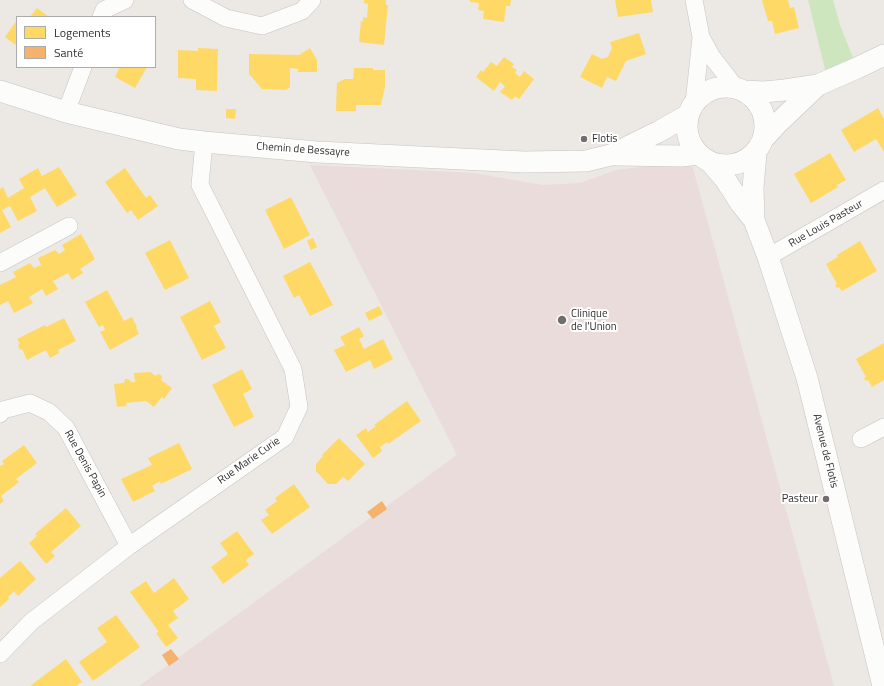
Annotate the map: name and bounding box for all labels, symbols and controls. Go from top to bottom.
legend [16,16,156,68]
text: Logements [54,23,111,42]
text: Santé [54,43,83,62]
place label: Flotis [592,132,617,146]
marker: Flotis [579,134,589,144]
street label: Chemin de Bessayre [256,140,350,160]
street label: Rue Louis Pasteur [787,197,865,251]
place label: Clinique de l'Union [571,307,617,333]
marker: Clinique de l'Union [556,314,568,326]
street label: Avenue de Flotis [809,412,841,490]
street label: Rue Denis Papin [61,428,109,500]
street label: Rue Marie Curie [215,435,283,487]
place label: Pasteur [782,492,818,506]
marker: Pasteur [821,494,831,504]

